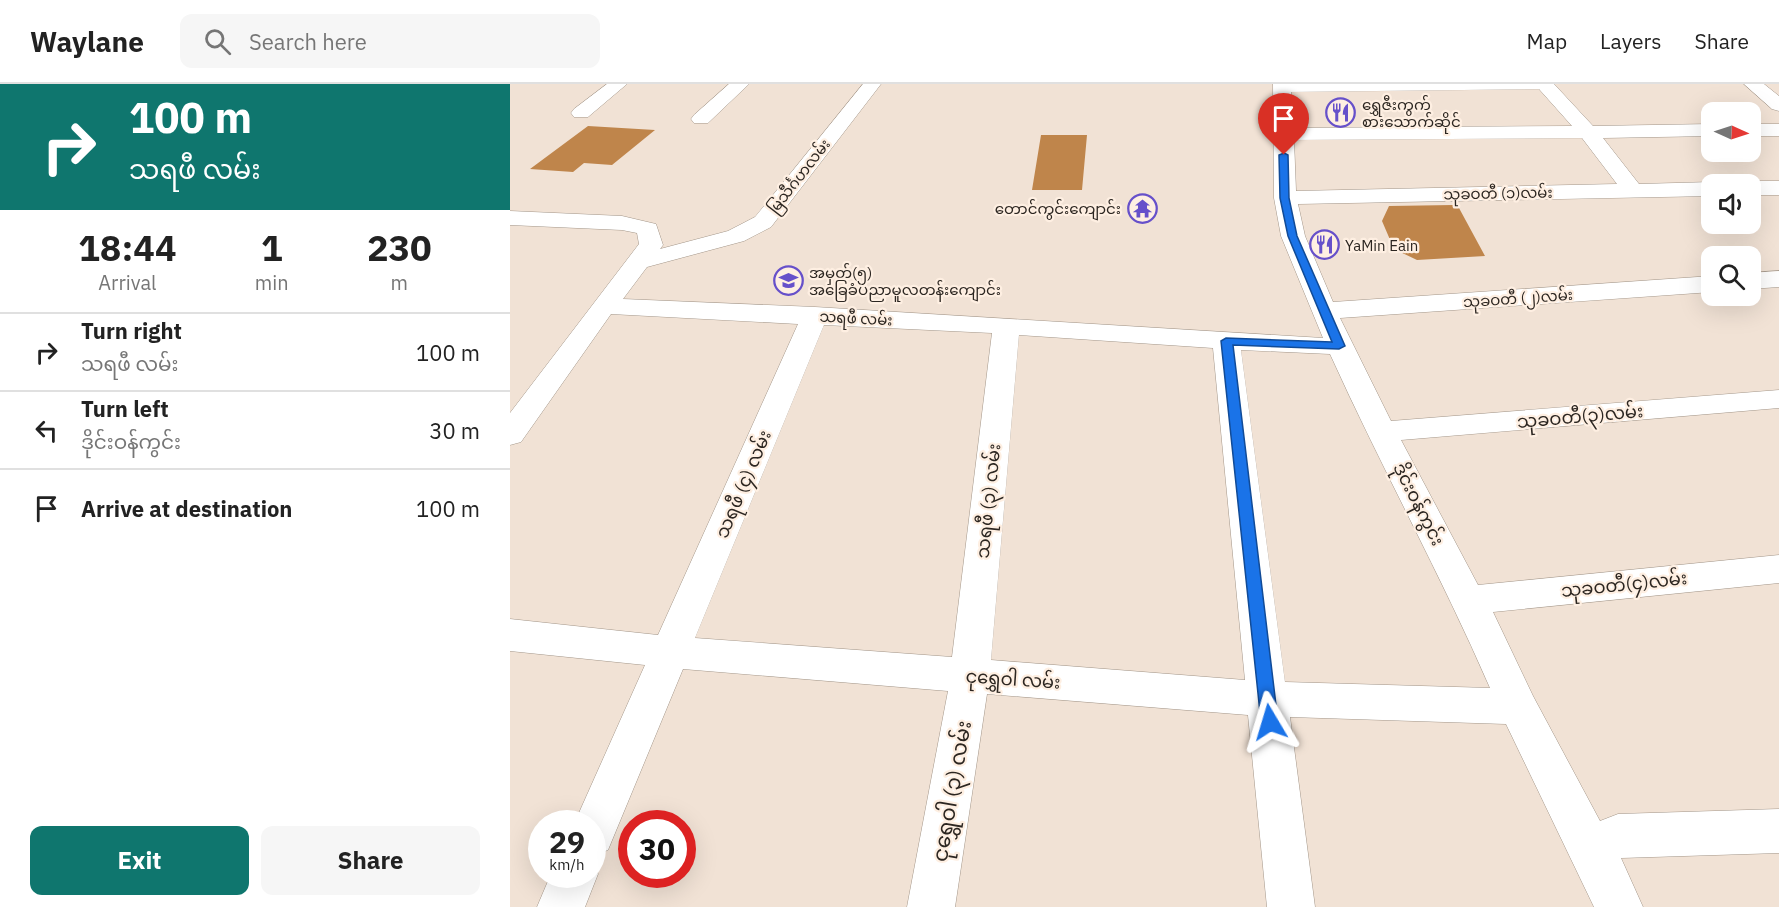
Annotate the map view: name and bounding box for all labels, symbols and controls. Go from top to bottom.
search box [180,14,600,68]
text: Waylane [30,23,144,60]
icon: search [201,25,234,58]
text: Search here [249,27,367,56]
text: Map [1527,27,1567,55]
text: Layers [1600,27,1662,55]
text: Share [1695,27,1749,55]
text: 100 m [129,90,252,145]
pin [1258,93,1309,155]
place label: ရွှေဇီးကွက် စားသောက်ဆိုင် [1362,95,1461,134]
restaurant icon: ရွှေဇီးကွက် စားသောက်ဆိုင် [1325,97,1357,129]
icon: arrive [1267,102,1300,135]
north arrow [1701,102,1761,162]
map controls [1701,102,1761,306]
icon: right [30,108,108,186]
street label: မြသီင်္ဂဟလမ်း [764,135,836,219]
text: သရဖီ လမ်း [129,151,261,186]
button: sound [1701,174,1761,234]
street label: သုခဝတီ (၁)လမ်း [1443,183,1553,206]
temple icon: တောင်ကွင်းကျောင်း [1126,192,1158,224]
place label: တောင်ကွင်းကျောင်း [995,199,1121,221]
text: 18:44 [78,224,177,271]
text: 1 [261,224,283,271]
text: 230 [367,224,432,271]
restaurant icon: YaMin Eain [1308,229,1340,261]
place label: YaMin Eain [1345,236,1418,255]
button: search [1701,246,1761,306]
place label: အမှတ်(၅) အခြေခံပညာမူလတန်းကျောင်း [809,263,1001,302]
school or university icon: အမှတ်(၅) အခြေခံပညာမူလတန်းကျောင်း [772,265,804,297]
text: Arrival [98,269,157,296]
text: min [255,269,289,296]
text: m [391,269,408,296]
street label: သုခဝတီ (၂)လမ်း [1462,285,1574,314]
street label: သရဖီ လမ်း [819,307,893,332]
text: Turn right [81,316,182,345]
icon: right [30,336,63,369]
text: 100 m [416,338,480,367]
text: သရဖီ လမ်း [81,350,179,377]
text: Turn left [81,394,169,423]
street label: သုခဝတီ(၃)လမ်း [1516,397,1644,437]
icon: left [30,414,63,447]
text: 30 m [429,416,480,445]
street label: သရဖီ (၄) လမ်း [708,426,780,543]
text: ဒိုင်းဝန်ကွင်း [81,428,181,455]
street label: သရဖီ (၃) လမ်း [969,442,1009,560]
street label: ဒိုင်းဝန်ကွင်း [1385,458,1451,551]
icon: arrive [30,492,63,525]
text: Arrive at destination [81,494,292,523]
text: 100 m [416,494,480,523]
street label: သုခဝတီ(၄)လမ်း [1560,564,1689,606]
street label: ငုရွှေဝါ လမ်း [964,663,1061,698]
position arrow [1238,690,1302,754]
street label: ငုရွှေဝါ (၃) လမ်း [924,718,981,865]
speed limit sign: 30 [618,810,696,888]
text: 29 [549,822,585,861]
button: Exit [30,826,249,895]
button: Share [261,826,480,895]
text: km/h [549,855,585,874]

